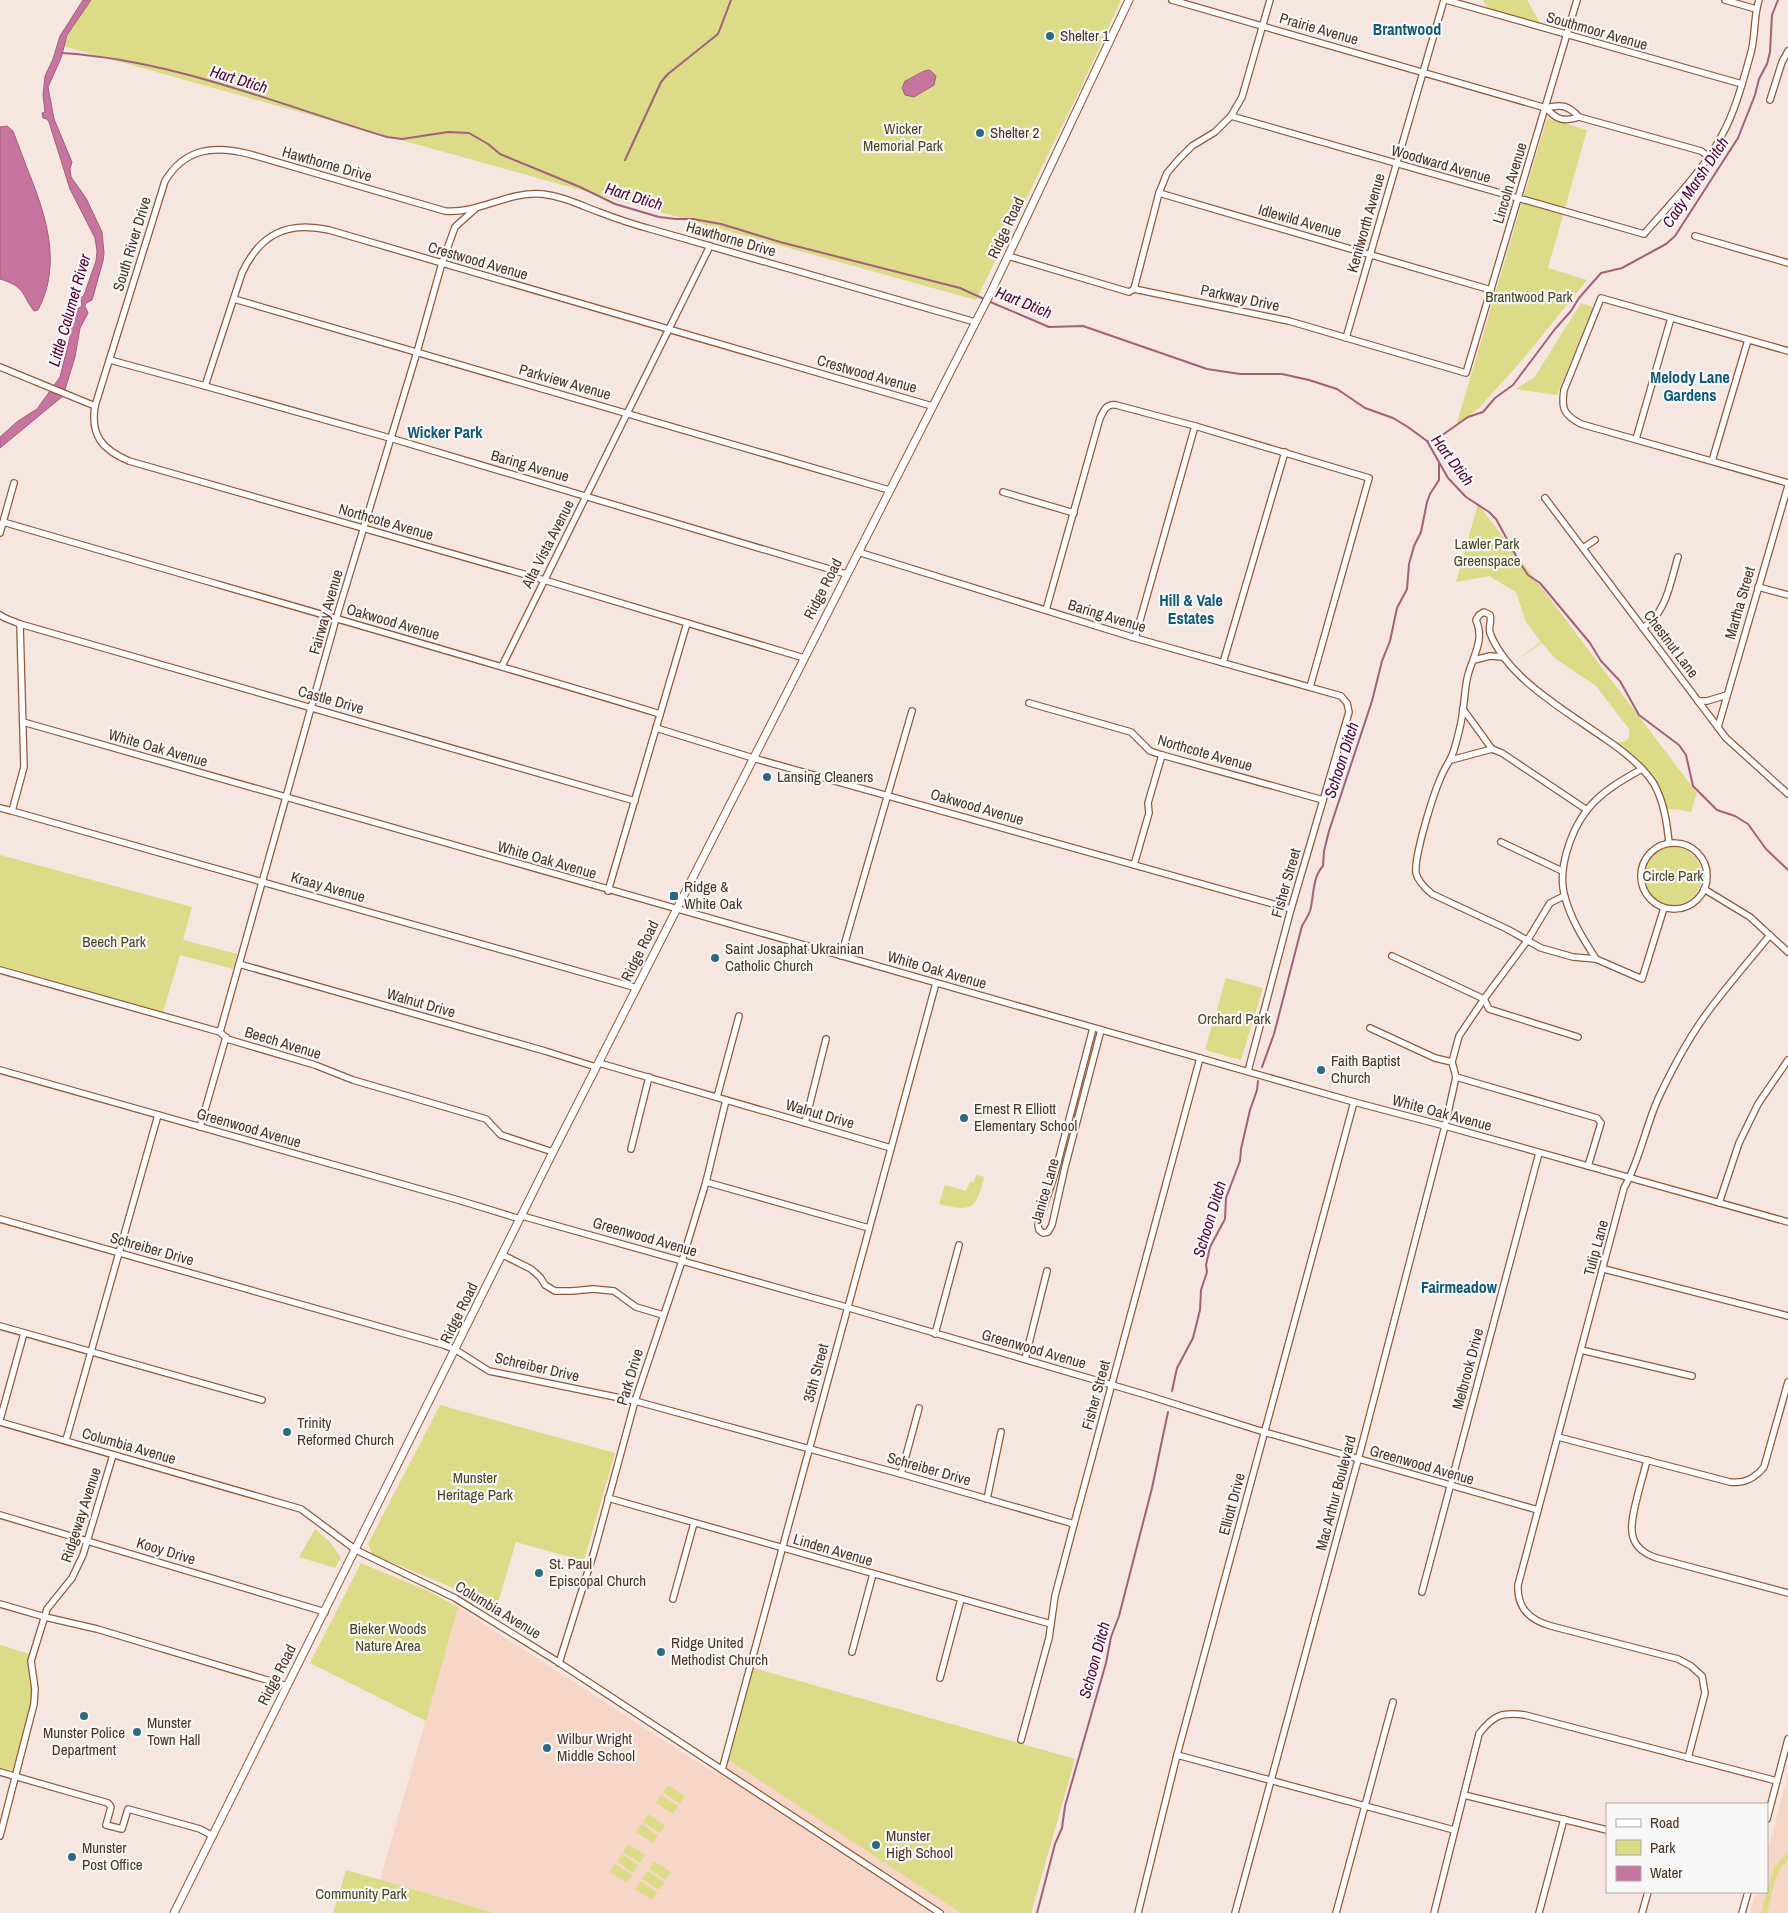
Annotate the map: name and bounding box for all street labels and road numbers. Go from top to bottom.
street label: Southmoor Avenue [1544,6,1650,55]
street label: Prairie Avenue [1277,7,1361,50]
street label: Woodward Avenue [1389,139,1494,188]
street label: Lincoln Avenue [1487,140,1532,226]
street label: Hawthorne Drive [280,141,375,186]
street label: Kenilworth Avenue [1341,171,1390,275]
street label: South River Drive [107,194,156,294]
street label: Ridge Road [982,194,1029,262]
street label: Idlewild Avenue [1256,199,1344,243]
street label: Hawthorne Drive [684,216,779,261]
street label: Crestwood Avenue [426,236,531,285]
street label: Parkway Drive [1199,279,1282,316]
street label: Crestwood Avenue [815,349,920,398]
street label: Parkview Avenue [517,358,614,405]
street label: Baring Avenue [489,444,572,487]
street label: Alta Vista Avenue [516,496,579,593]
street label: Northcote Avenue [336,498,436,545]
street label: Ridge Road [798,555,847,623]
street label: Martha Street [1719,564,1760,642]
street label: Fairway Avenue [303,567,348,657]
street label: Baring Avenue [1066,594,1149,637]
street label: Oakwood Avenue [344,598,442,645]
street label: Chestnut Lane [1639,605,1704,682]
street label: Castle Drive [296,680,367,719]
street label: White Oak Avenue [106,723,210,772]
street label: Northcote Avenue [1155,729,1255,776]
street label: Oakwood Avenue [928,783,1026,830]
street label: White Oak Avenue [495,835,599,884]
street label: Fisher Street [1266,845,1306,920]
street label: Kraay Avenue [289,866,368,907]
street label: Ridge Road [616,917,663,985]
street label: White Oak Avenue [885,945,989,994]
street label: Walnut Drive [384,983,458,1022]
street label: Beech Avenue [242,1021,324,1064]
street label: White Oak Avenue [1390,1089,1494,1136]
street label: Walnut Drive [783,1094,857,1133]
street label: Greenwood Avenue [194,1103,304,1153]
street label: Janice Lane [1025,1156,1064,1226]
street label: Greenwood Avenue [590,1212,700,1262]
street label: Tulip Lane [1578,1217,1613,1278]
street label: Schreiber Drive [108,1227,197,1271]
street label: Ridge Road [435,1279,482,1347]
street label: Greenwood Avenue [979,1324,1089,1374]
street label: Melbrook Drive [1447,1326,1488,1412]
street label: 35th Street [798,1341,834,1405]
street label: Park Drive [611,1346,648,1408]
street label: Schreiber Drive [493,1347,582,1386]
street label: Fisher Street [1076,1357,1115,1432]
street label: Columbia Avenue [80,1422,179,1469]
street label: Mac Arthur Boulevard [1310,1433,1361,1553]
street label: Greenwood Avenue [1367,1440,1477,1490]
street label: Schreiber Drive [885,1447,974,1491]
street label: Ridgeway Avenue [55,1464,106,1565]
street label: Elliott Drive [1213,1470,1250,1537]
street label: Linden Avenue [791,1528,876,1571]
street label: Kooy Drive [134,1532,198,1570]
street label: Columbia Avenue [451,1576,545,1644]
street label: Ridge Road [252,1641,301,1709]

